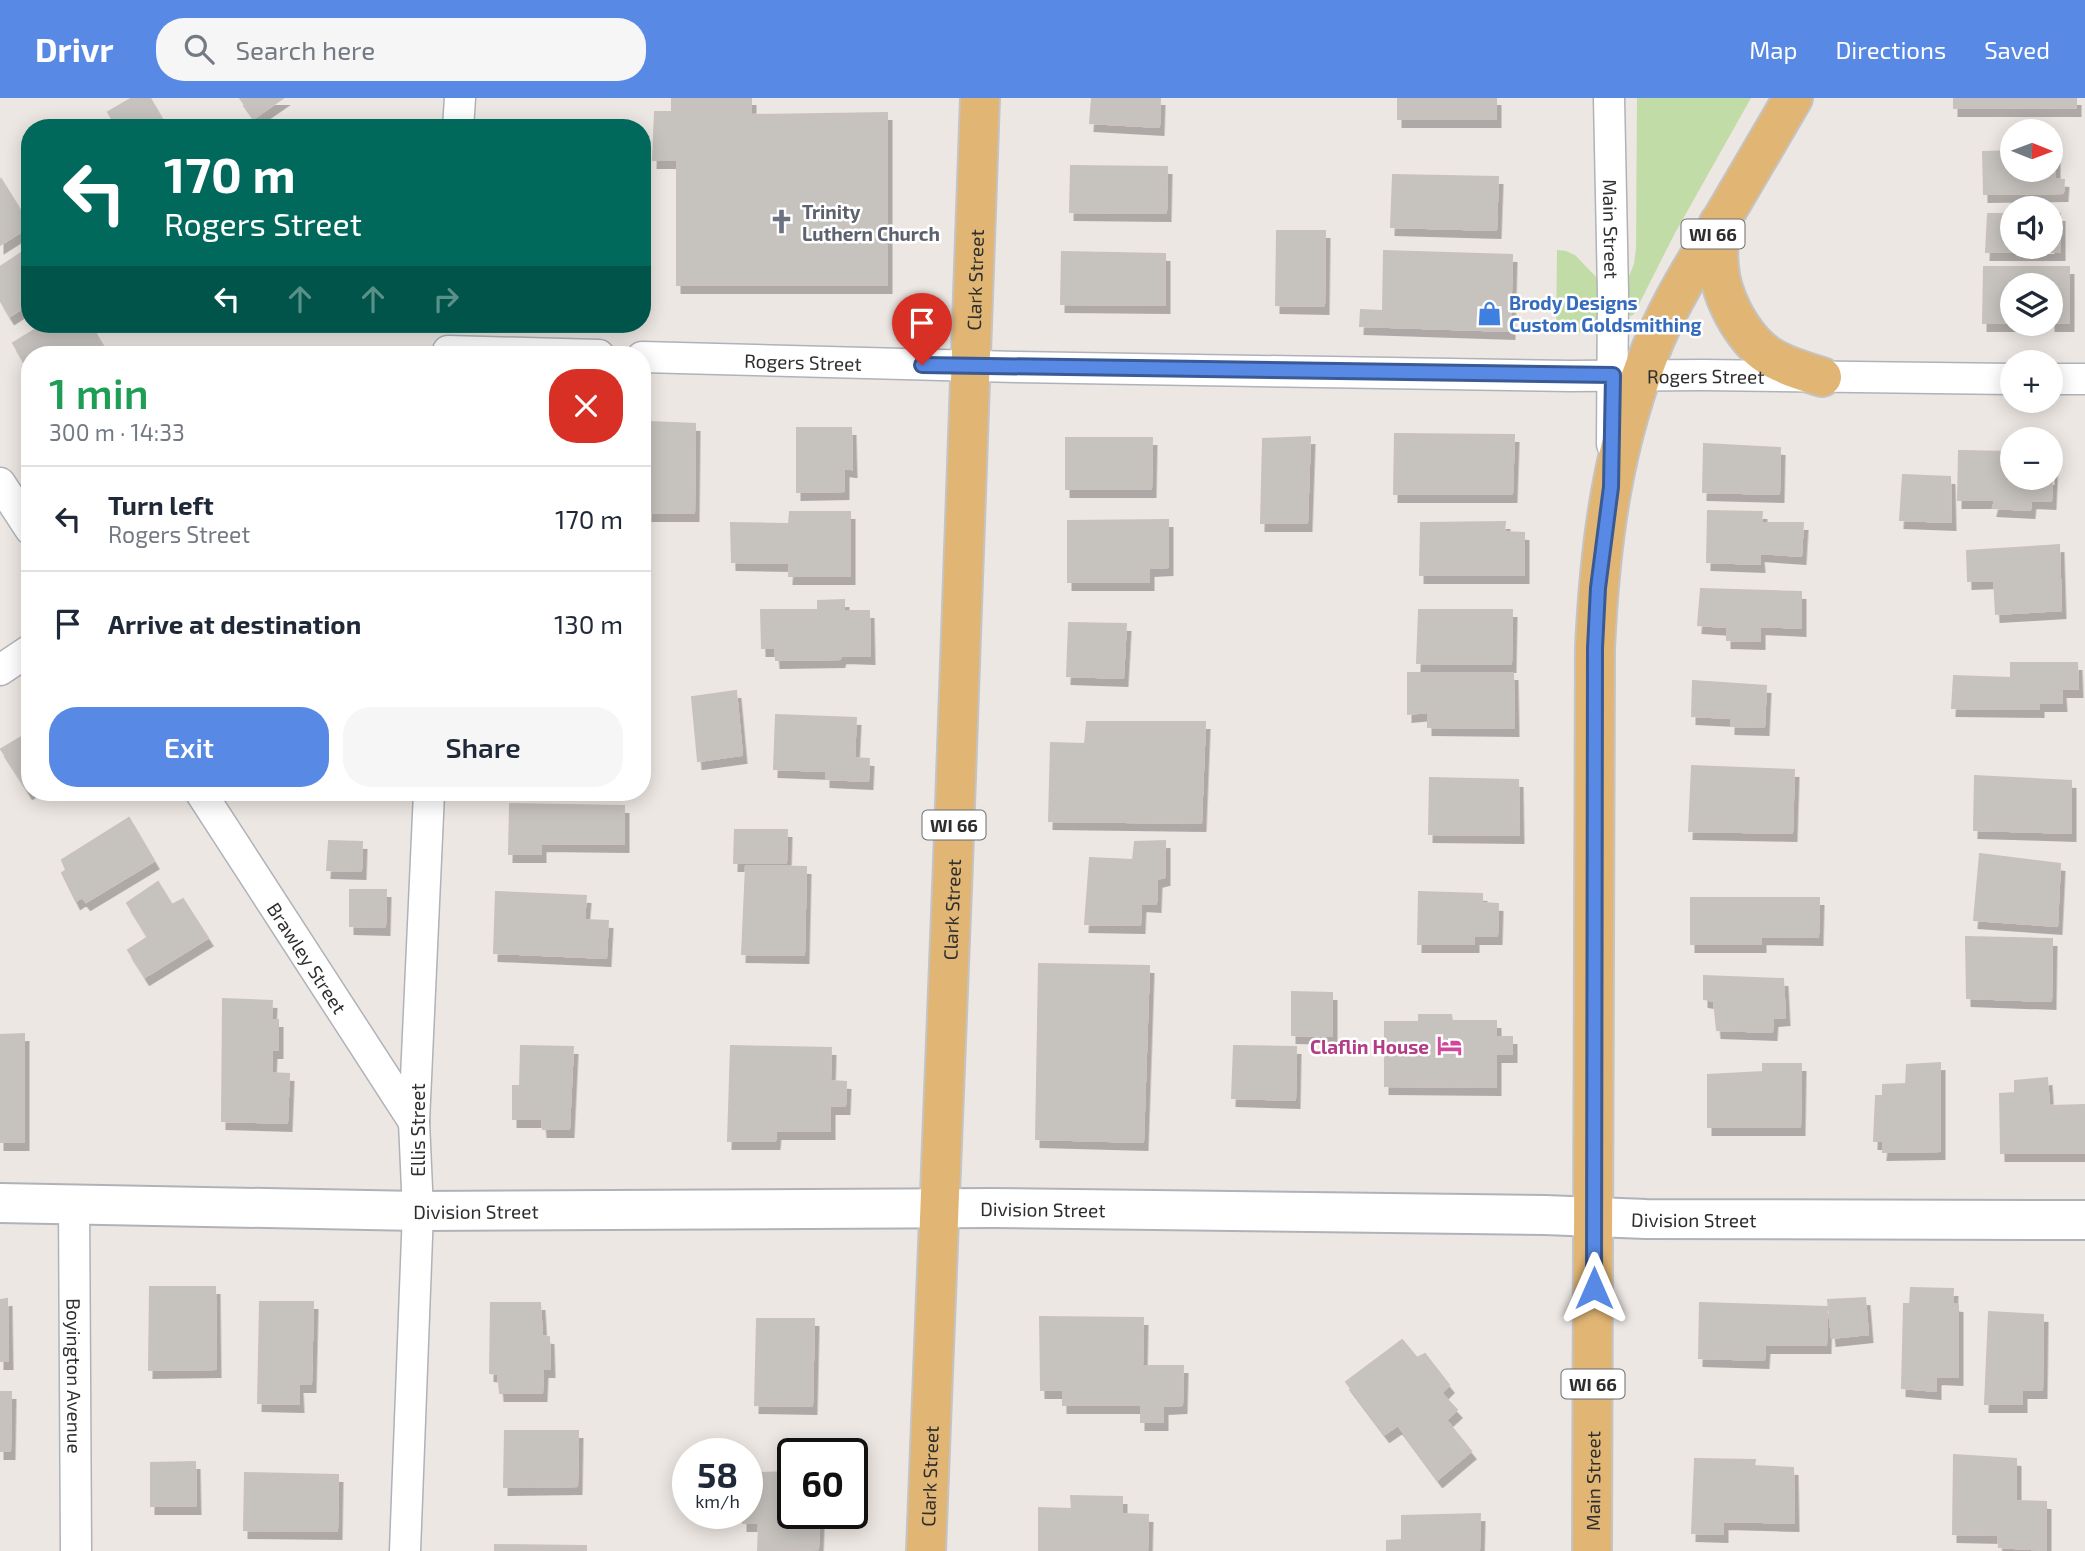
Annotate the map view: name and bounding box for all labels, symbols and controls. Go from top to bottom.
search box [156,18,646,81]
text: Drivr [35,29,114,69]
icon: search [180,30,218,68]
text: Search here [236,34,375,65]
text: Map [1749,35,1797,64]
text: Directions [1835,35,1946,64]
text: Saved [1984,35,2050,64]
north arrow [2000,119,2063,182]
map controls [2000,119,2063,490]
text: 170 m [164,144,296,203]
icon: left [49,147,140,238]
street label: Main Street [1599,179,1624,279]
button: sound [2000,196,2063,259]
place label: Trinity Luthern Church [802,200,940,245]
text: Rogers Street [164,204,362,242]
church icon: Trinity Luthern Church [768,208,796,236]
road number: WI 66 [1682,219,1744,248]
street label: Clark Street [961,229,988,331]
button: layers [2000,273,2063,336]
icon: left [208,280,246,318]
icon: ahead [281,280,319,318]
icon: ahead [354,280,392,318]
icon: right [427,280,465,318]
place label: Brody Designs Custom Goldsmithing [1509,291,1701,336]
pin [892,293,952,365]
shop icon: Brody Designs Custom Goldsmithing [1475,299,1503,327]
icon: arrive [903,304,941,342]
street label: Rogers Street [744,348,862,374]
button: + [2000,350,2063,413]
street label: Rogers Street [1647,363,1765,387]
text: 1 min [49,367,149,417]
button: close [549,369,623,443]
text: 300 m · 14:33 [49,418,185,446]
button: − [2000,427,2063,490]
text: Turn left [108,489,214,520]
icon: left [49,500,87,538]
text: 170 m [555,503,623,534]
text: Rogers Street [108,520,250,548]
icon: arrive [49,605,87,643]
text: Arrive at destination [108,608,361,639]
text: 130 m [554,608,623,639]
button: Exit [49,707,329,787]
button: Share [343,707,623,787]
road number: WI 66 [922,810,986,840]
street label: Clark Street [938,859,965,961]
street label: Brawley Street [263,898,352,1018]
hotel icon: Claflin House [1435,1032,1463,1060]
place label: Claflin House [1310,1035,1429,1058]
street label: Ellis Street [406,1083,429,1177]
street label: Division Street [980,1196,1106,1221]
street label: Division Street [413,1199,539,1223]
street label: Division Street [1631,1207,1757,1231]
position arrow [1557,1251,1631,1325]
street label: Boyington Avenue [63,1298,87,1454]
road number: WI 66 [1562,1370,1624,1399]
street label: Clark Street [915,1425,942,1527]
street label: Main Street [1581,1431,1604,1531]
speed limit sign: 60 [777,1438,868,1529]
text: 58 [697,1453,738,1495]
text: km/h [695,1490,740,1512]

